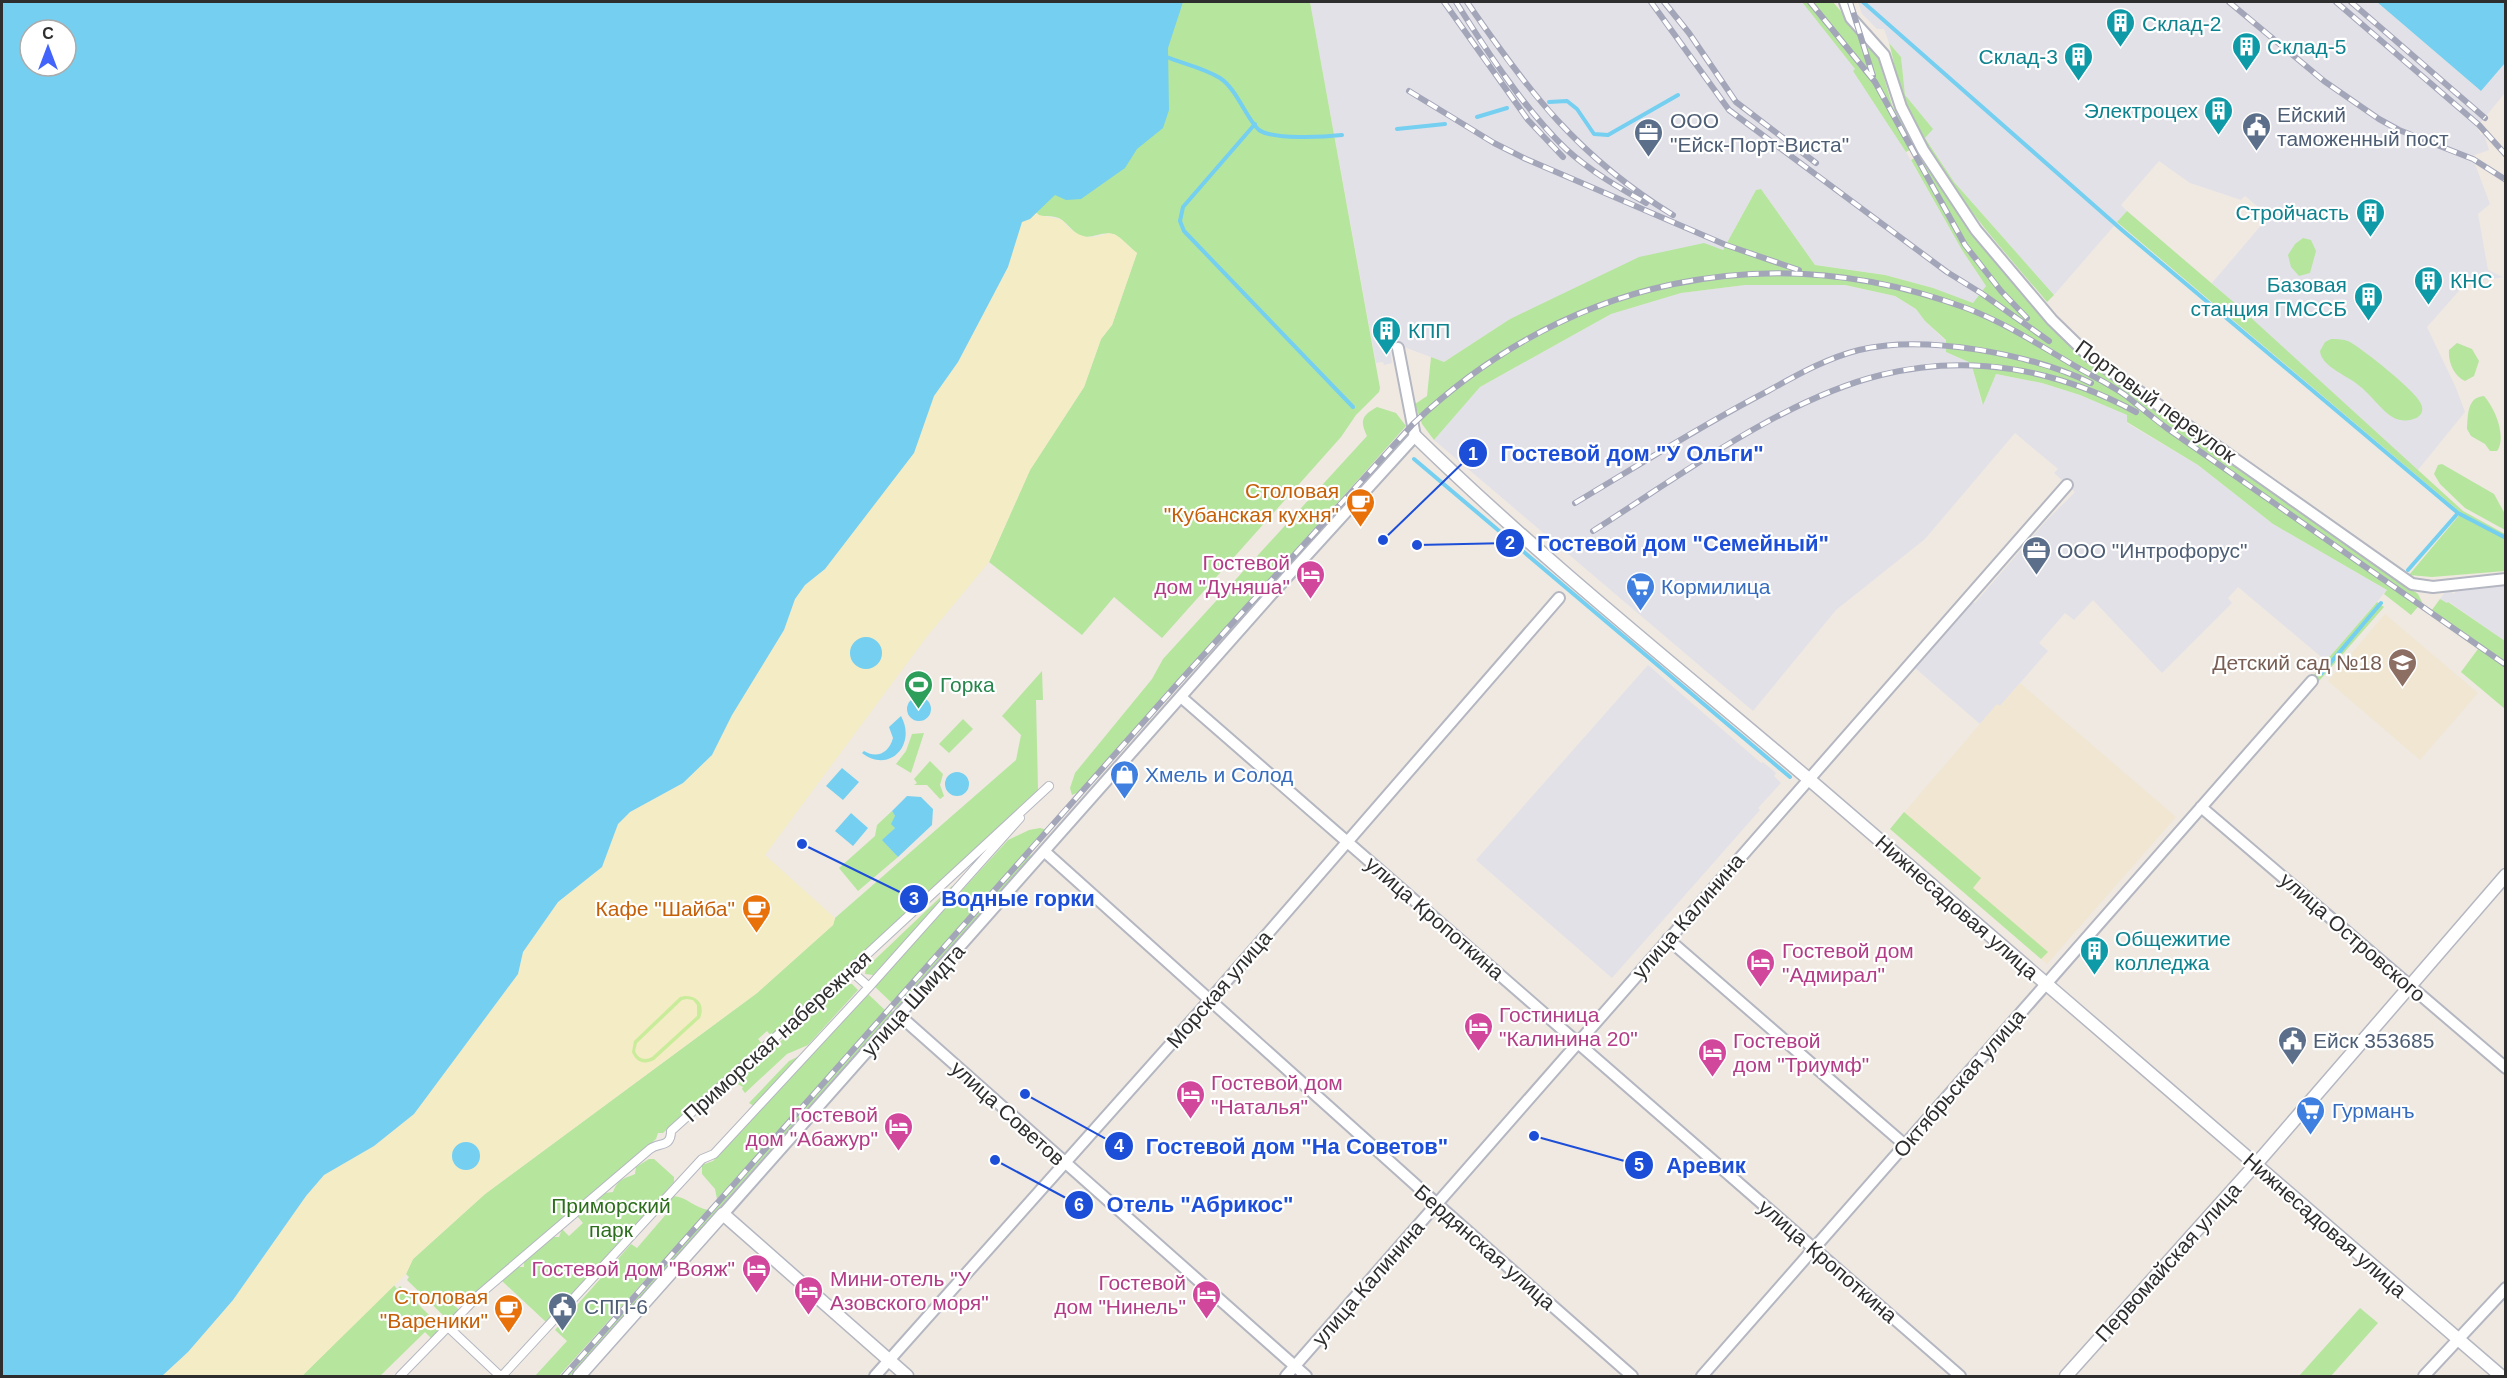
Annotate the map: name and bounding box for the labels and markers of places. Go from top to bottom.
building icon: Склад-2 [2105,7,2137,49]
place label: Склад-2 [2142,12,2221,35]
building icon: Склад-5 [2230,30,2262,72]
place label: Склад-5 [2267,35,2346,58]
building icon: Склад-3 [2063,40,2095,82]
place label: Склад-3 [1979,45,2058,68]
building icon: Электроцех [2203,94,2235,136]
place label: Электроцех [2084,99,2198,122]
place label: Ейский таможенный пост [2277,103,2449,150]
place label: ООО "Ейск-Порт-Виста" [1670,109,1849,156]
public building icon: Ейский таможенный пост [2240,110,2272,152]
office icon: ООО "Ейск-Порт-Виста" [1633,116,1665,158]
building icon: Стройчасть [2354,196,2386,238]
place label: Стройчасть [2235,201,2349,224]
building icon: КНС [2413,264,2445,306]
place label: КНС [2450,269,2493,292]
place label: Базовая станция ГМССБ [2190,273,2347,320]
building icon: Базовая станция ГМССБ [2352,280,2384,322]
building icon: КПП [1371,314,1403,356]
place label: КПП [1408,319,1450,342]
callout: Гостевой дом "У Ольги" [1458,433,1775,473]
place label: Столовая "Кубанская кухня" [1164,479,1339,526]
cafe icon: Столовая "Кубанская кухня" [1344,486,1376,528]
callout: Гостевой дом "Семейный" [1495,523,1841,563]
office icon: ООО "Интрофорус" [2020,534,2052,576]
place label: ООО "Интрофорус" [2057,539,2248,562]
place label: Гостевой дом "Дуняша" [1154,551,1290,598]
hotel icon: Гостевой дом "Дуняша" [1295,558,1327,600]
supermarket icon: Кормилица [1624,570,1656,612]
place label: Кормилица [1661,575,1771,598]
school or university icon: Детский сад №18 [2387,646,2419,688]
place label: Детский сад №18 [2212,651,2382,674]
sports icon: Горка [903,668,935,710]
place label: Горка [940,673,995,696]
shop icon: Хмель и Солод [1108,758,1140,800]
place label: Хмель и Солод [1145,763,1293,786]
callout: Водные горки [899,879,1107,919]
cafe icon: Кафе "Шайба" [740,892,772,934]
place label: Кафе "Шайба" [596,897,735,920]
place label: Общежитие колледжа [2115,927,2231,974]
building icon: Общежитие колледжа [2078,934,2110,976]
place label: Гостевой дом "Адмирал" [1782,939,1914,986]
hotel icon: Гостевой дом "Адмирал" [1745,946,1777,988]
place label: Гостиница "Калинина 20" [1499,1003,1638,1050]
hotel icon: Гостиница "Калинина 20" [1462,1010,1494,1052]
public building icon: Ейск 353685 [2276,1024,2308,1066]
place label: Гостевой дом "Триумф" [1733,1029,1869,1076]
place label: Ейск 353685 [2313,1029,2434,1052]
hotel icon: Гостевой дом "Триумф" [1696,1036,1728,1078]
place label: Гостевой дом "Наталья" [1211,1071,1343,1118]
hotel icon: Гостевой дом "Наталья" [1174,1078,1206,1120]
supermarket icon: Гурманъ [2295,1094,2327,1136]
place label: Гурманъ [2332,1099,2415,1122]
place label: Гостевой дом "Абажур" [745,1103,878,1150]
hotel icon: Гостевой дом "Абажур" [883,1110,915,1152]
callout: Гостевой дом "На Советов" [1104,1126,1460,1166]
callout: Аревик [1624,1145,1758,1185]
callout: Отель "Абрикос" [1064,1185,1305,1225]
hotel icon: Гостевой дом "Вояж" [740,1252,772,1294]
place label: Гостевой дом "Вояж" [531,1257,735,1280]
place label: Мини-отель "У Азовского моря" [830,1267,989,1314]
place label: Гостевой дом "Нинель" [1054,1271,1186,1318]
hotel icon: Мини-отель "У Азовского моря" [793,1274,825,1316]
hotel icon: Гостевой дом "Нинель" [1191,1278,1223,1320]
place label: Столовая "Вареники" [380,1285,488,1332]
public building icon: СПП-6 [547,1290,579,1332]
cafe icon: Столовая "Вареники" [493,1292,525,1334]
place label: СПП-6 [584,1295,648,1318]

